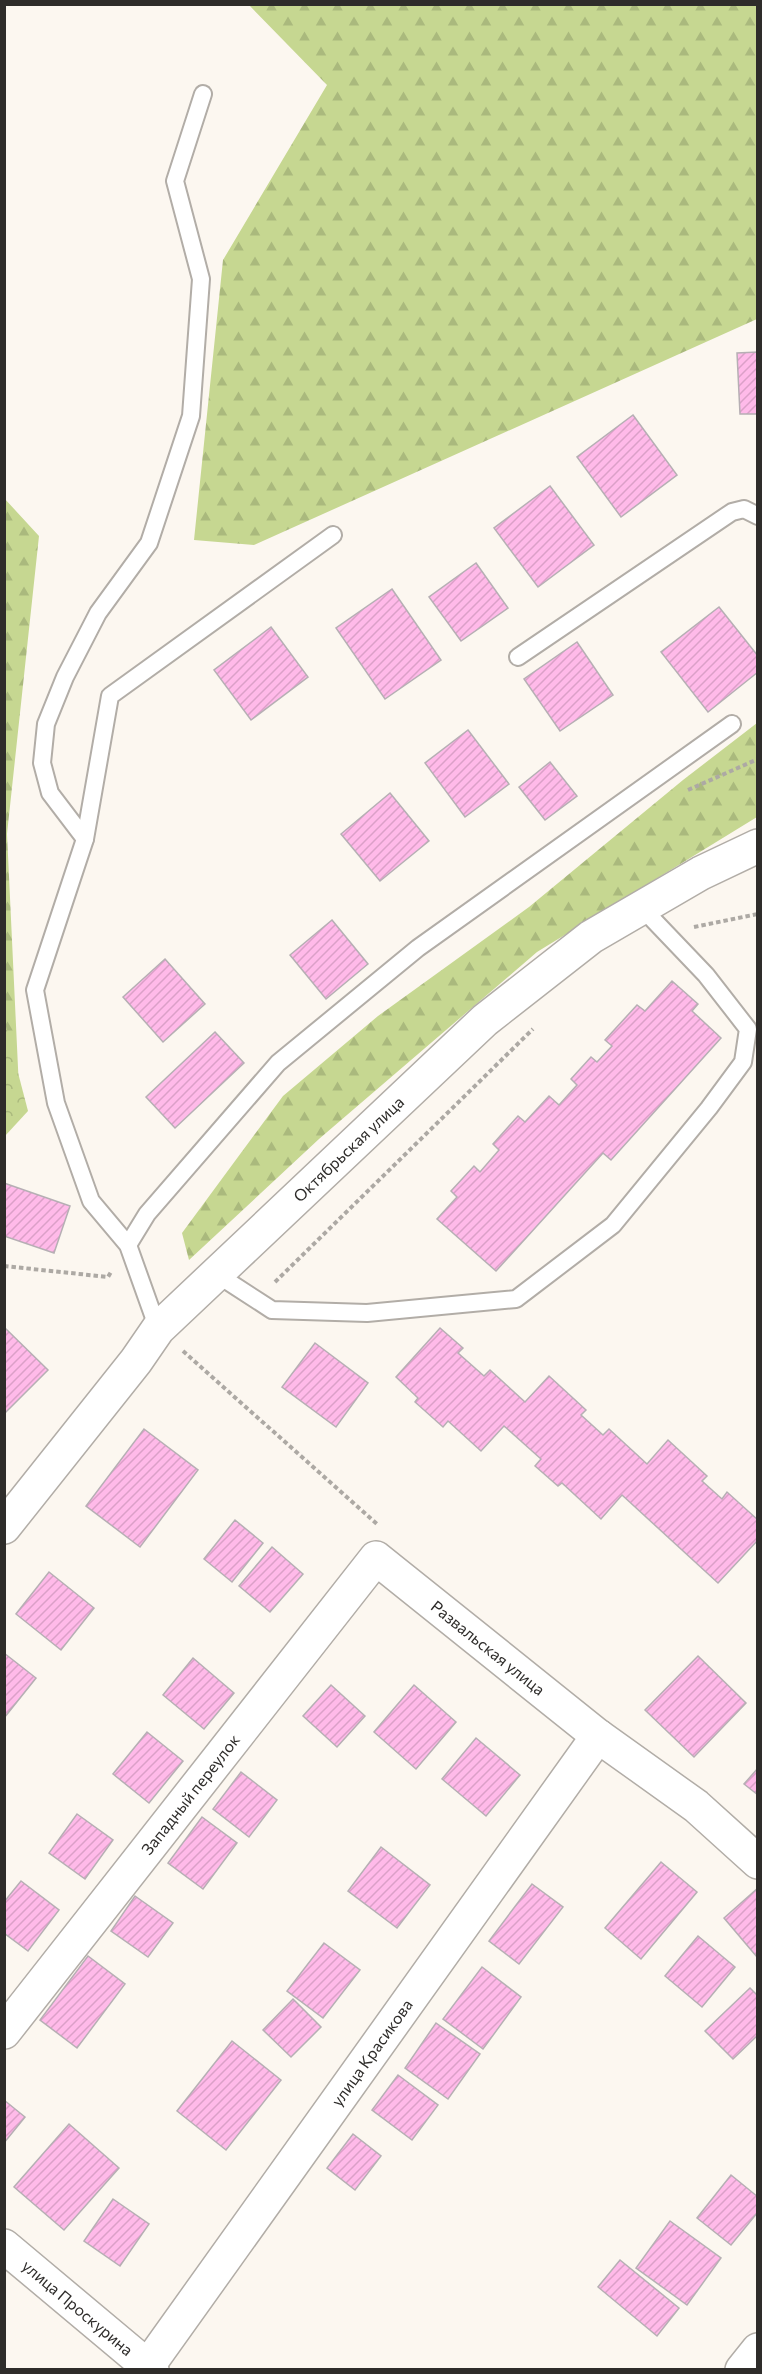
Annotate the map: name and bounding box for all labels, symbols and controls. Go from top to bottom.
street label: Октябрьская улица [289,1092,407,1205]
street label: Развальская улица [428,1596,549,1699]
street label: Западный переулок [137,1730,243,1858]
street label: улица Красикова [327,1995,416,2110]
street label: улица Проскурина [19,2256,137,2359]

